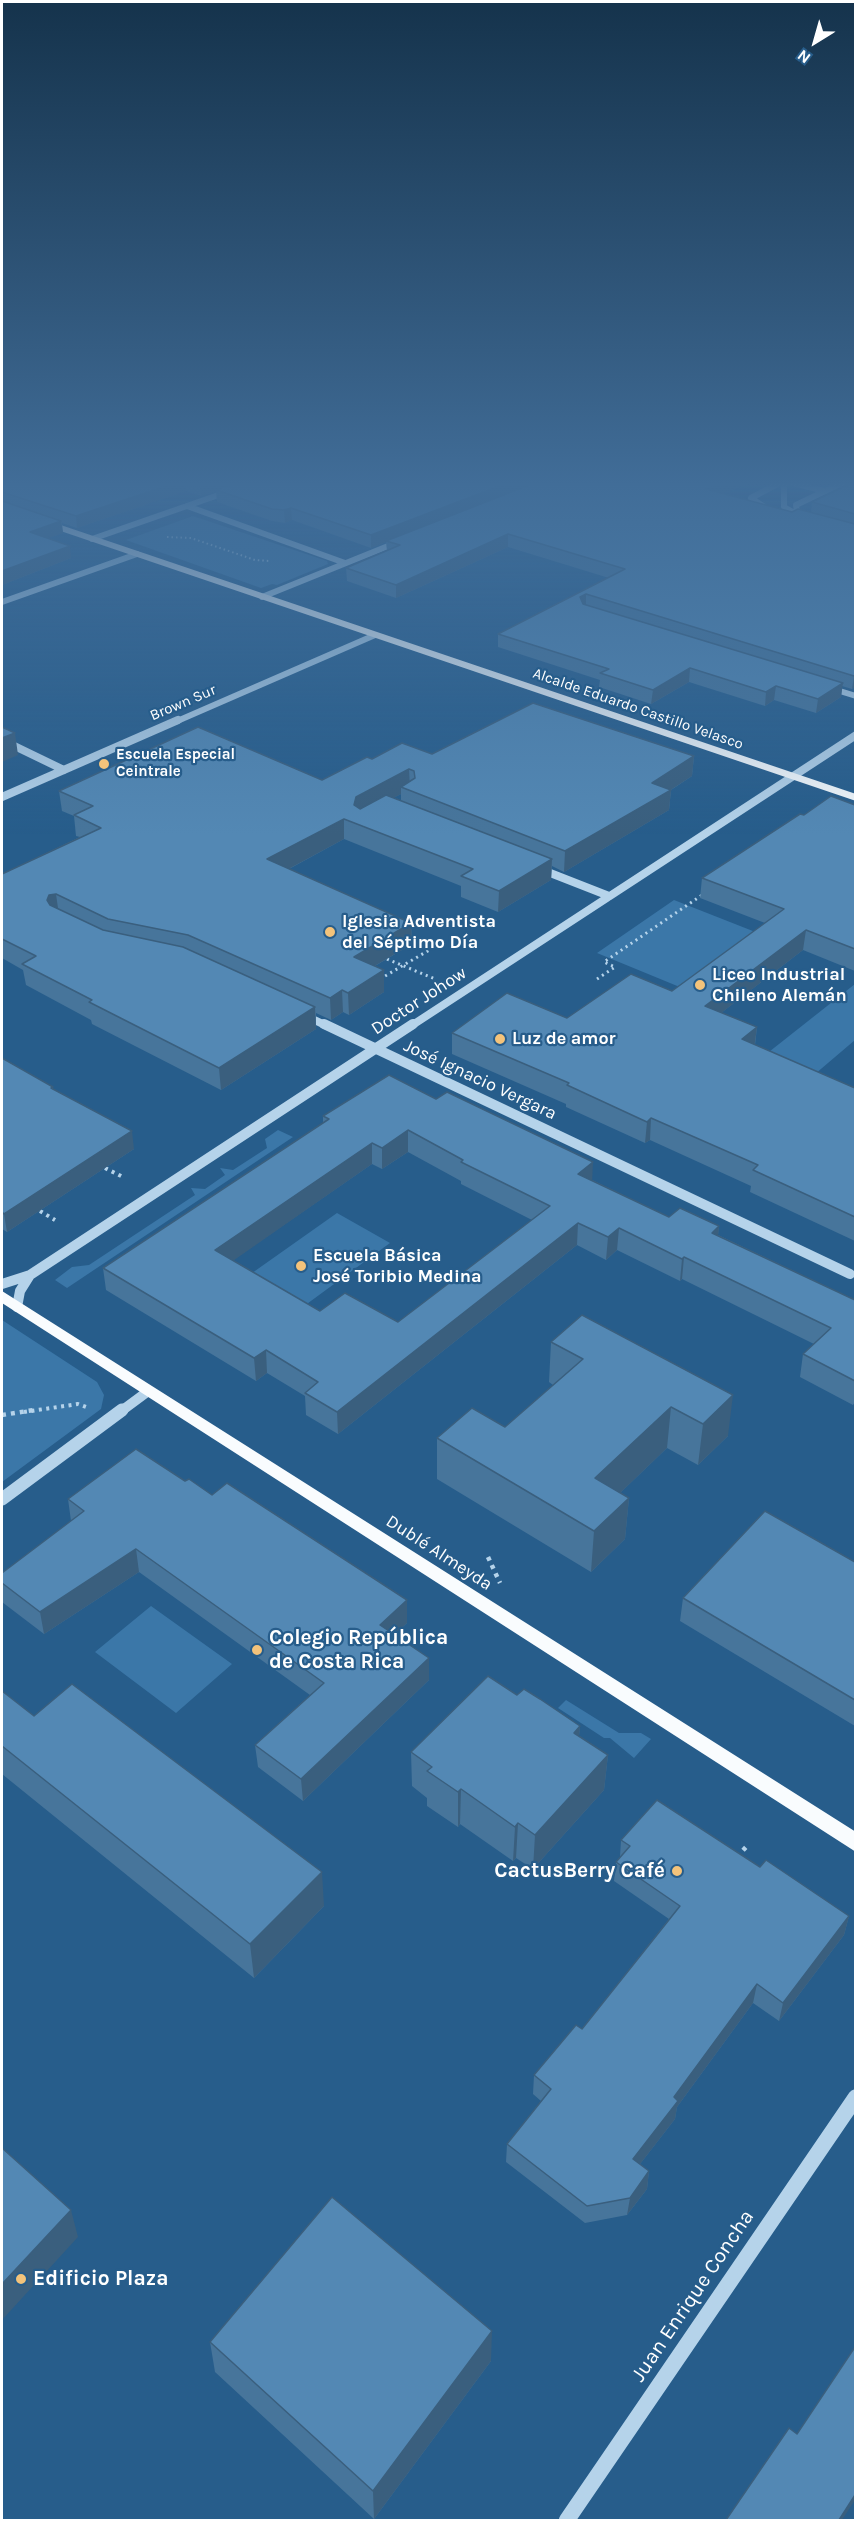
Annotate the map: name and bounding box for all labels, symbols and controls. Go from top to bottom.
north arrow [785,12,845,72]
text: N [794,46,814,68]
street label: Alcalde Eduardo Castillo Velasco [530,664,746,754]
street label: Brown Sur [147,681,219,725]
place label: Escuela Especial Ceintrale [116,746,235,781]
marker: Escuela Especial Ceintrale [97,757,111,771]
place label: Iglesia Adventista del Séptimo Día [342,911,496,954]
marker: Iglesia Adventista del Séptimo Día [323,925,337,939]
street label: Doctor Johow [367,962,471,1040]
place label: Liceo Industrial Chileno Alemán [712,964,847,1006]
marker: Liceo Industrial Chileno Alemán [693,978,707,992]
place label: Luz de amor [512,1028,616,1050]
marker: Luz de amor [493,1032,507,1046]
street label: José Ignacio Vergara [400,1035,560,1125]
place label: Escuela Básica José Toribio Medina [313,1245,482,1288]
marker: Escuela Básica José Toribio Medina [294,1259,308,1273]
street label: Dublé Almeyda [382,1511,496,1595]
place label: Colegio República de Costa Rica [269,1625,448,1675]
marker: Colegio República de Costa Rica [250,1643,264,1657]
place label: CactusBerry Café [494,1858,665,1884]
marker: CactusBerry Café [670,1864,684,1878]
street label: Juan Enrique Concha [626,2205,760,2387]
place label: Edificio Plaza [33,2266,168,2292]
marker: Edificio Plaza [14,2272,28,2286]

